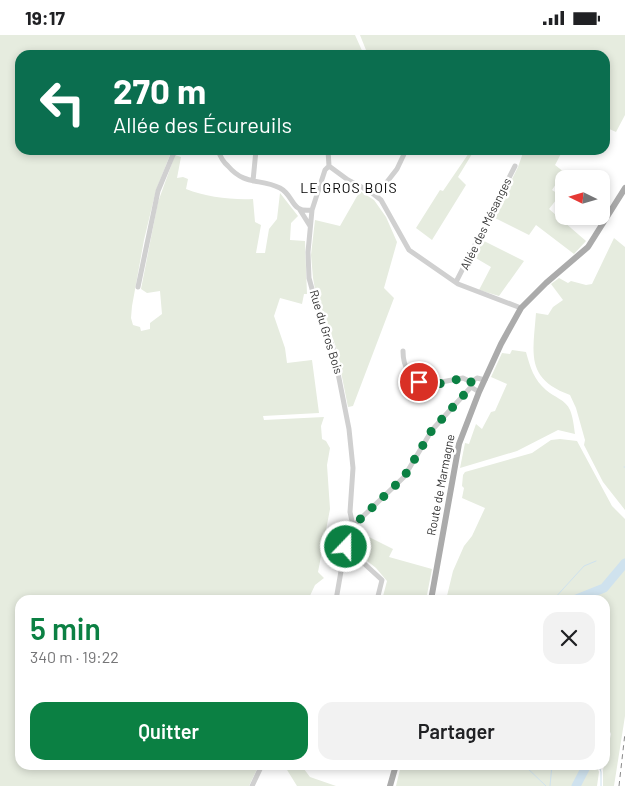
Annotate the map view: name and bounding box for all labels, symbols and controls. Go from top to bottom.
text: 19:17 [25,6,65,29]
text: 270 m [113,69,206,111]
icon: left [30,70,95,135]
text: Allée des Écureuils [113,111,292,137]
north arrow [555,170,610,225]
map controls [555,170,610,225]
street label: Allée des Mésanges [457,175,514,272]
district label: LE GROS BOIS [300,179,398,196]
street label: Rue du Gros Bois [308,288,346,376]
pin [398,361,440,403]
icon: arrive [405,368,433,396]
street label: Route de Marmagne [423,433,457,537]
position arrow [319,520,371,572]
text: 5 min [30,610,101,646]
button: close [543,612,595,664]
text: 340 m · 19:22 [30,647,119,666]
button: Quitter [30,702,308,760]
button: Partager [318,702,595,760]

